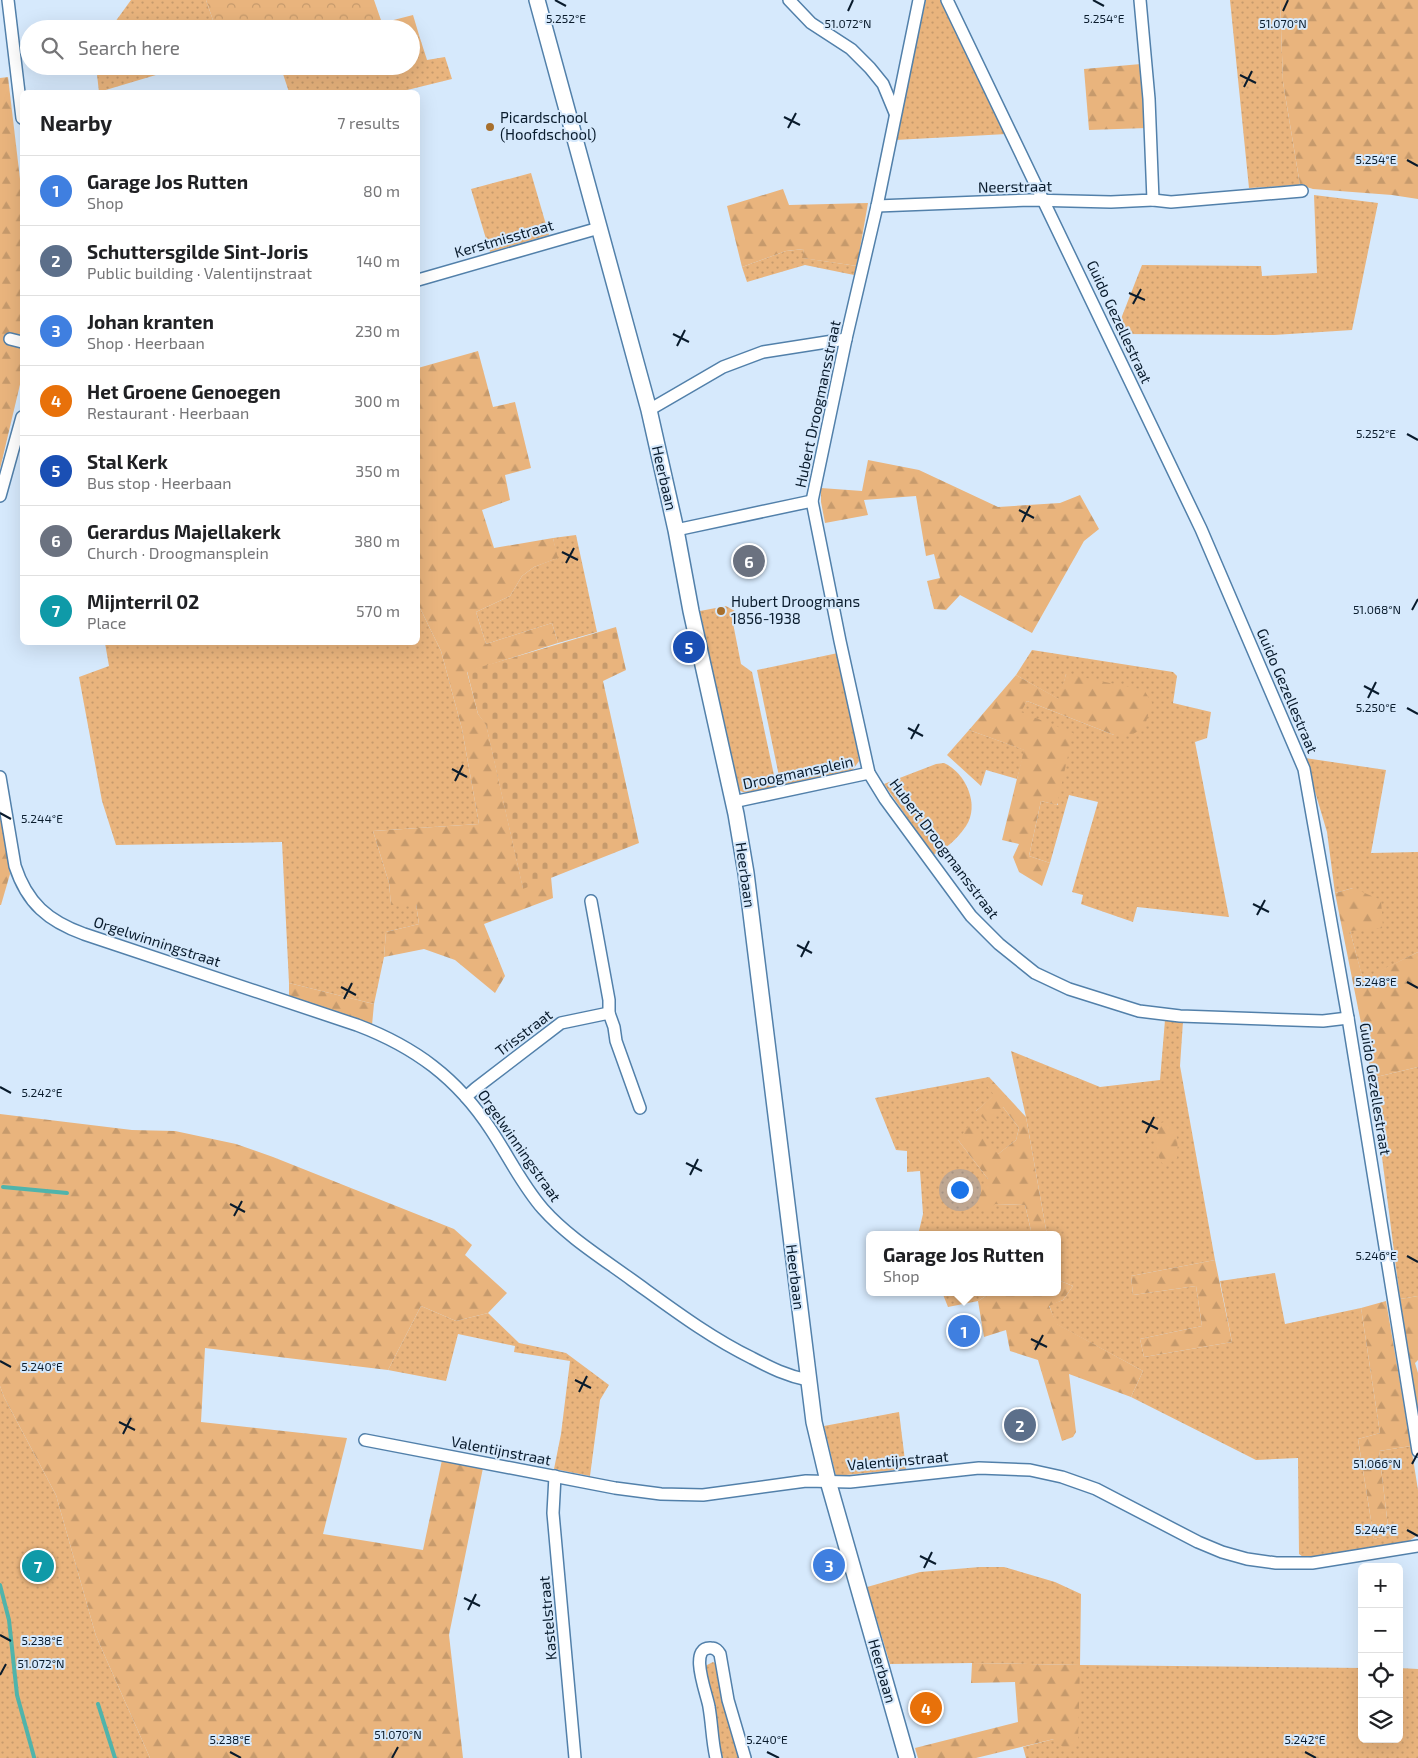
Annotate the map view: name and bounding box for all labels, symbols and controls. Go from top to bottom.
text: 5.252°E [546,11,586,25]
text: 5.254°E [1084,11,1125,25]
text: 51.072°N [825,16,871,30]
text: 51.070°N [1259,16,1307,30]
search box [20,20,420,75]
icon: search [38,34,66,62]
text: Search here [78,36,180,59]
place label: Picardschool (Hoofdschool) [500,108,597,143]
text: Nearby [40,110,112,135]
text: 7 results [337,113,400,132]
marker: Picardschool (Hoofdschool) [484,121,496,133]
text: 5.254°E [1356,152,1397,166]
text: Garage Jos Rutten [87,170,248,193]
street label: Neerstraat [978,176,1053,196]
text: 1 [53,181,59,200]
text: 80 m [363,181,400,200]
text: Shop [87,193,124,212]
street label: Kerstmisstraat [452,215,556,261]
text: Schuttersgilde Sint-Joris [87,240,308,263]
text: 2 [51,251,61,270]
text: 140 m [357,251,400,270]
street label: Guido Gezellestraat [1083,257,1156,386]
text: Public building · Valentijnstraat [87,263,312,282]
text: Johan kranten [87,310,214,333]
street label: Hubert Droogmansstraat [790,318,844,489]
text: 3 [51,321,61,340]
text: 230 m [355,321,400,340]
text: Shop · Heerbaan [87,333,205,352]
text: Het Groene Genoegen [87,380,281,403]
text: 4 [51,391,61,410]
text: 300 m [354,391,400,410]
text: Restaurant · Heerbaan [87,403,249,422]
text: 5.252°E [1356,426,1396,440]
street label: Heerbaan [649,444,681,512]
text: Stal Kerk [87,450,168,473]
text: 5 [52,461,60,480]
text: 350 m [355,461,400,480]
text: Bus stop · Heerbaan [87,473,232,492]
text: Gerardus Majellakerk [87,520,281,543]
text: 6 [51,531,61,550]
text: 380 m [354,531,400,550]
pin: 6 [733,542,765,580]
text: Church · Droogmansplein [87,543,269,562]
text: Mijnterril 02 [87,590,199,613]
place label: Hubert Droogmans 1856-1938 [731,592,860,627]
text: 7 [52,601,60,620]
text: 570 m [356,601,400,620]
text: 51.068°N [1353,602,1401,616]
marker: Hubert Droogmans 1856-1938 [715,605,727,617]
text: Place [87,613,126,632]
street label: Guido Gezellestraat [1253,625,1322,756]
pin: 5 [673,628,705,666]
text: 5.250°E [1356,700,1397,714]
street label: Droogmansplein [741,752,855,793]
street label: Hubert Droogmansstraat [886,775,1004,922]
text: 5.244°E [21,811,63,825]
street label: Heerbaan [732,841,759,909]
street label: Orgelwinningstraat [92,912,223,970]
text: 5.248°E [1355,974,1397,988]
street label: Trisstraat [492,1005,555,1059]
street label: Guido Gezellestraat [1357,1021,1395,1157]
text: 5.242°E [21,1085,63,1099]
street label: Orgelwinningstraat [474,1086,565,1205]
your location [947,1177,973,1203]
popup [866,1231,1061,1296]
street label: Heerbaan [783,1243,809,1311]
text: Garage Jos Rutten [883,1243,1044,1266]
text: 5.246°E [1355,1248,1397,1262]
text: Shop [883,1266,920,1285]
pin: 1 [948,1312,980,1350]
text: 5.240°E [21,1359,63,1373]
pin: 2 [1004,1406,1036,1444]
street label: Valentijnstraat [449,1431,553,1470]
street label: Valentijnstraat [847,1447,950,1474]
text: 51.066°N [1353,1456,1401,1470]
text: 5.244°E [1355,1522,1397,1536]
pin: 3 [813,1546,845,1584]
pin: 7 [22,1547,54,1585]
map controls [1358,1563,1403,1743]
button: + [1358,1563,1403,1608]
street label: Kastelstraat [534,1575,560,1661]
button: − [1358,1608,1403,1653]
text: 5.238°E [22,1633,63,1647]
street label: Heerbaan [865,1637,901,1705]
button: locate [1358,1653,1403,1698]
text: 51.072°N [18,1656,64,1670]
pin: 4 [910,1689,942,1727]
button: layers [1358,1698,1403,1743]
text: 51.070°N [374,1727,422,1741]
text: 5.238°E [210,1732,251,1746]
text: 5.240°E [746,1732,788,1746]
text: 5.242°E [1284,1732,1326,1746]

